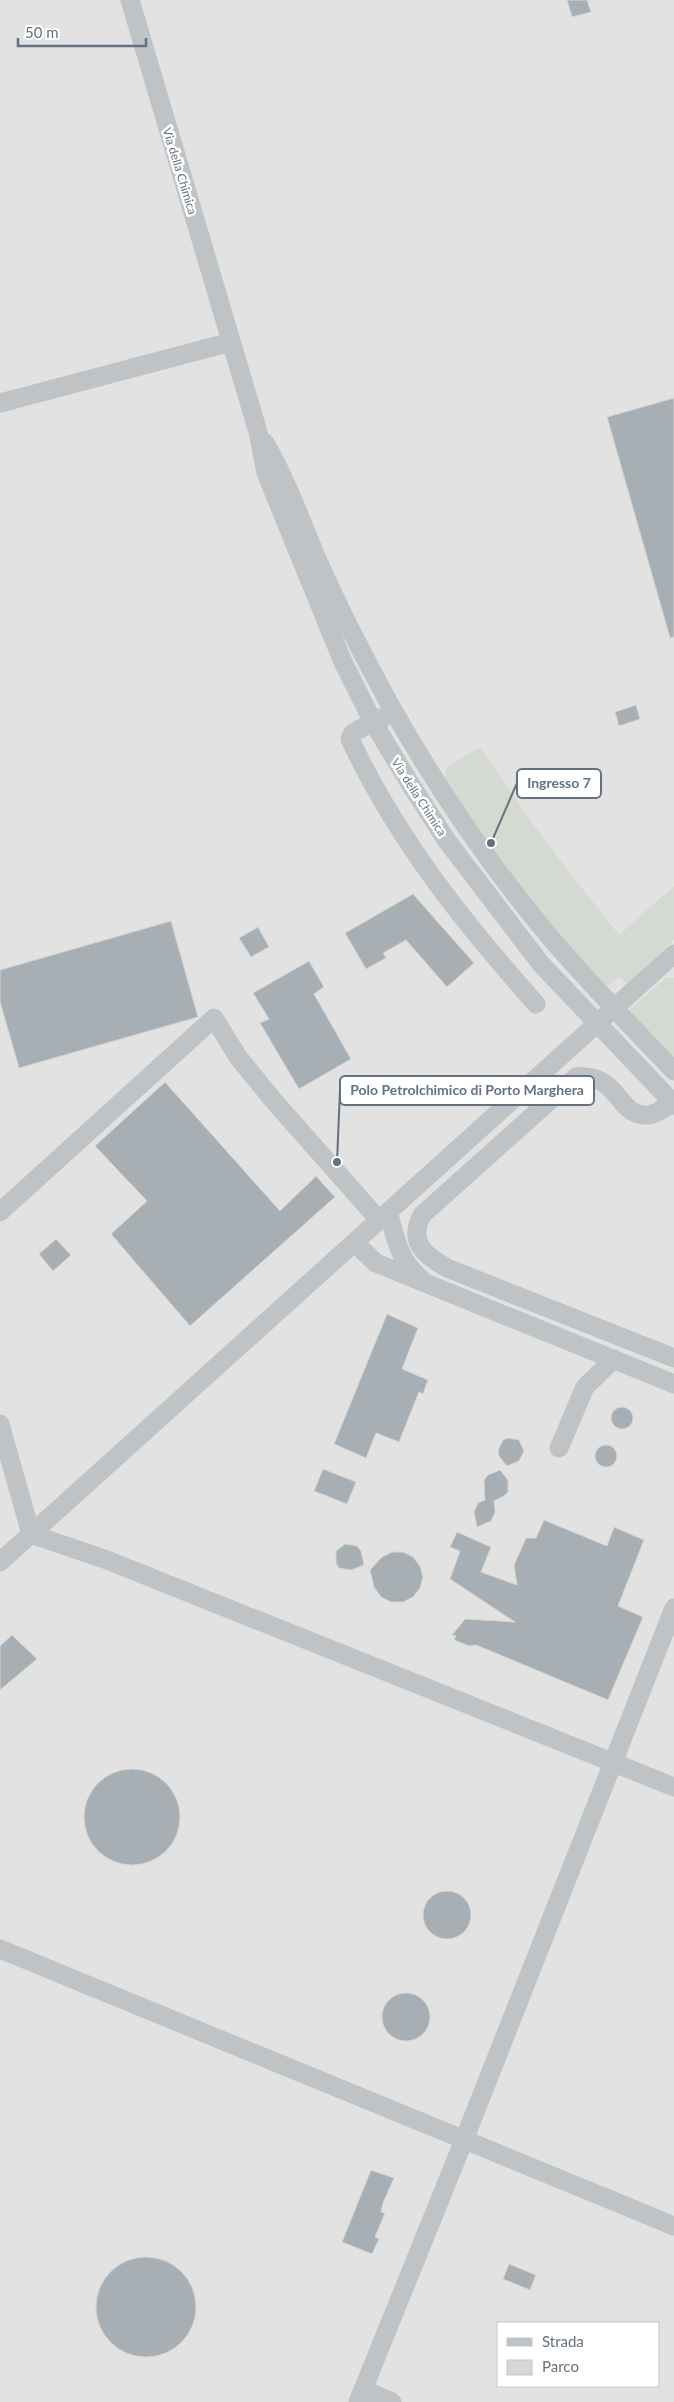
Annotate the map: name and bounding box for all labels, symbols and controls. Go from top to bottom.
scale bar [18,15,145,47]
text: 50 m [25,23,59,41]
street label: Via della Chimica [160,126,200,216]
street label: Via della Chimica [388,755,450,839]
callout: Ingresso 7 [517,769,601,798]
text: Ingresso 7 [527,774,591,791]
callout: Polo Petrolchimico di Porto Marghera [340,1076,594,1105]
text: Polo Petrolchimico di Porto Marghera [350,1081,584,1098]
legend [497,2322,659,2387]
text: Strada [542,2332,584,2350]
text: Parco [542,2357,579,2375]

